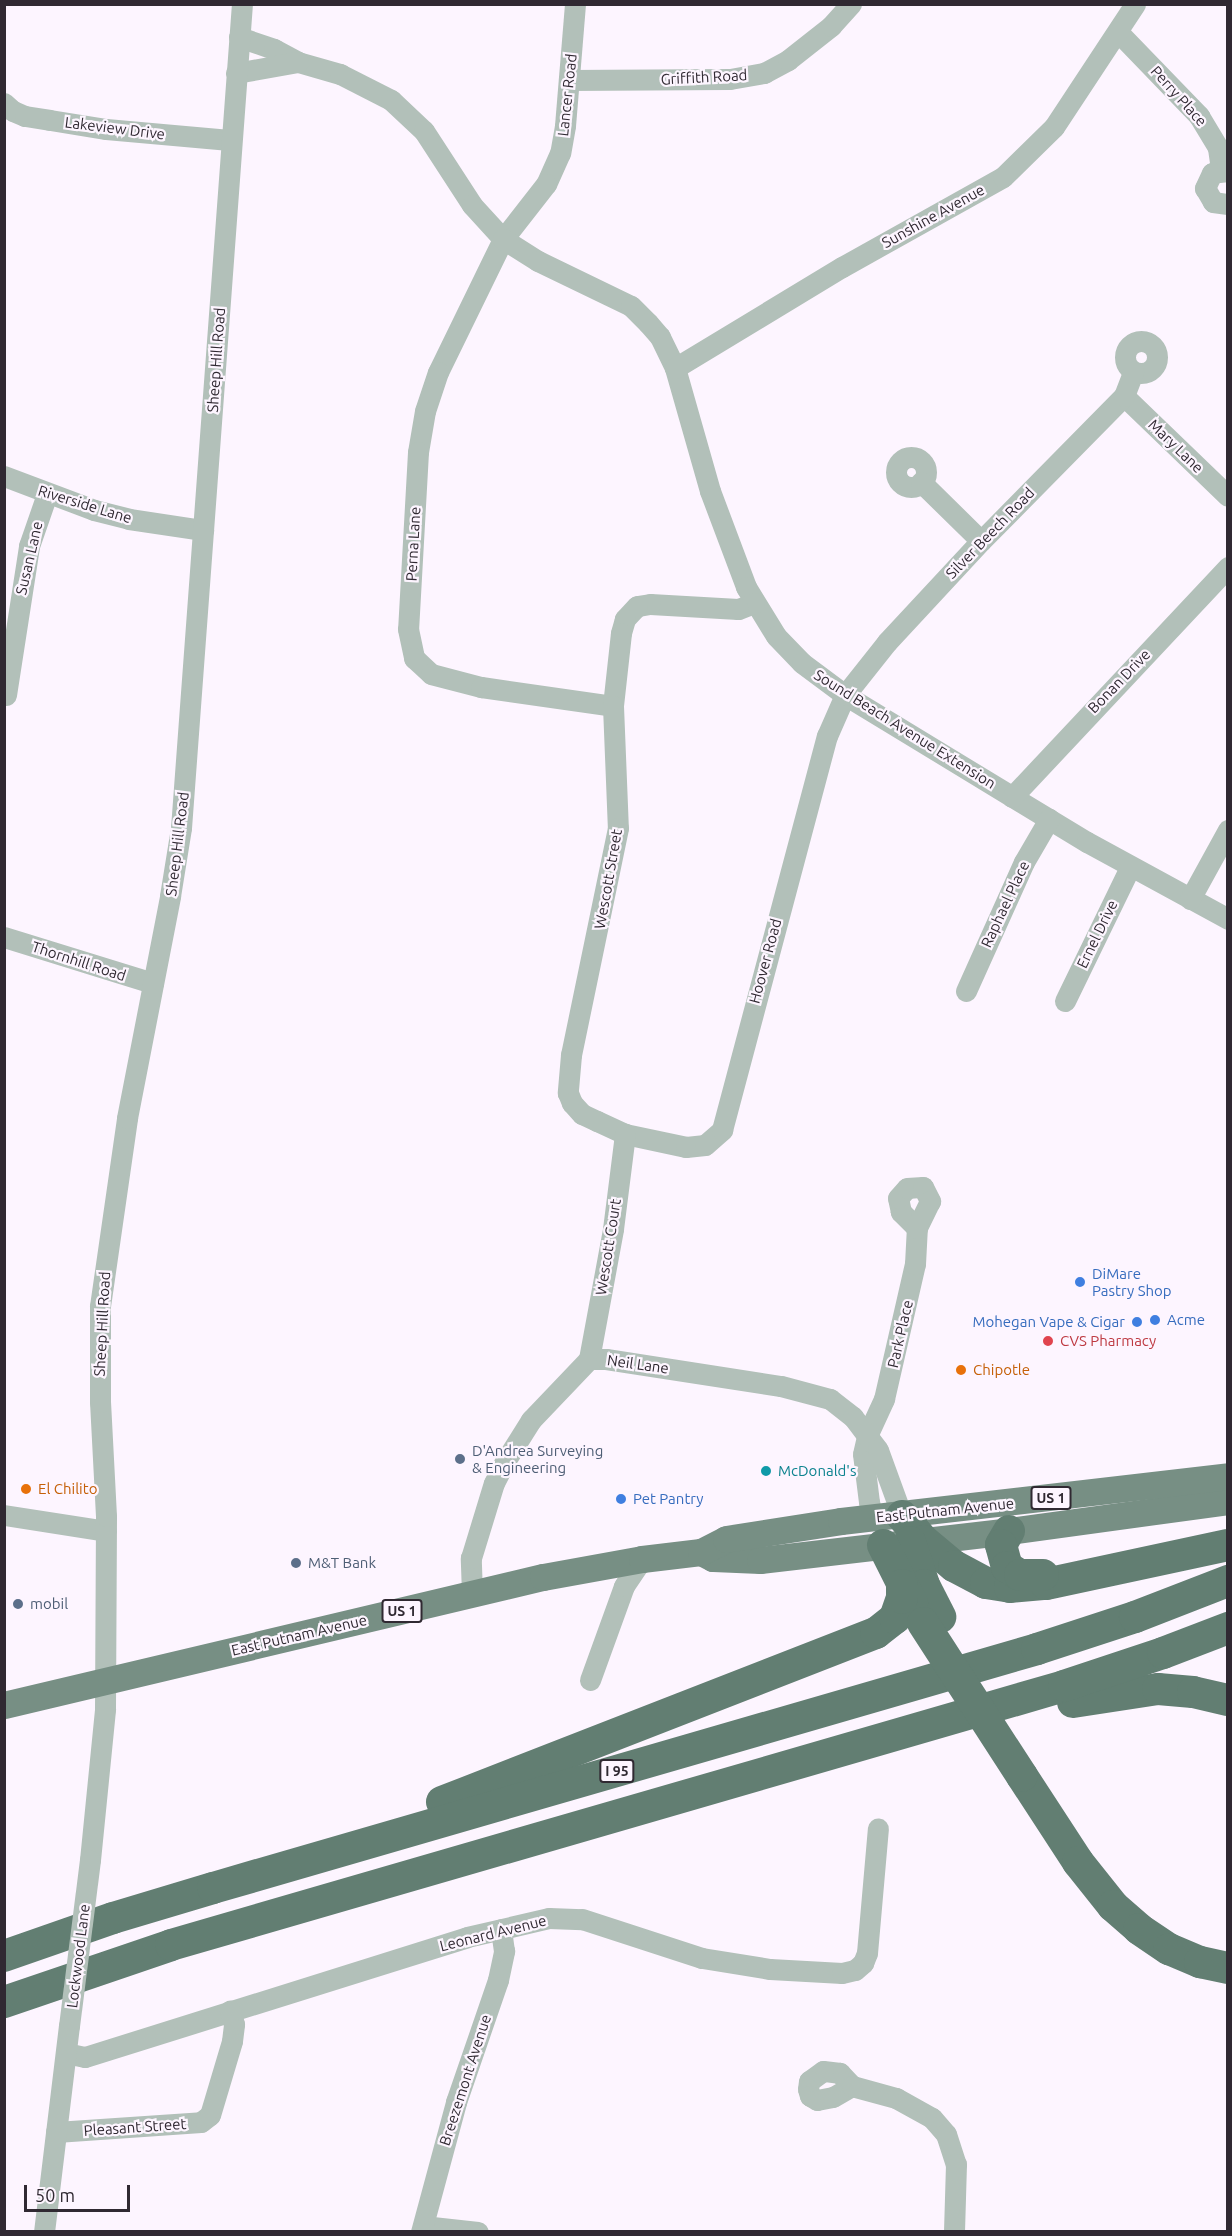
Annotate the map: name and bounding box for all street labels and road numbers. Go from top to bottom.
street label: Lancer Road [554,53,580,137]
street label: Perry Place [1147,62,1211,130]
street label: Griffith Road [660,66,748,88]
street label: Lakeview Drive [64,113,166,143]
street label: Sunshine Avenue [879,180,987,252]
street label: Sheep Hill Road [203,307,229,413]
street label: Mary Lane [1145,415,1207,477]
street label: Riverside Lane [36,481,134,527]
street label: Silver Beech Road [942,484,1038,582]
street label: Perna Lane [402,506,424,582]
street label: Susan Lane [12,520,46,596]
street label: Bonan Drive [1084,645,1154,717]
street label: Sound Beach Avenue Extension [811,666,999,792]
street label: Sheep Hill Road [162,791,192,897]
street label: Wescott Street [590,828,626,930]
street label: Raphael Place [977,858,1033,950]
street label: Ernel Drive [1073,897,1121,971]
street label: Hoover Road [745,917,785,1005]
street label: Thornhill Road [30,937,128,985]
street label: Wescott Court [591,1197,625,1297]
street label: Sheep Hill Road [90,1271,114,1377]
street label: Park Place [883,1298,917,1370]
street label: Neil Lane [606,1351,670,1377]
road number: US 1 [1030,1487,1072,1509]
street label: East Putnam Avenue [875,1494,1015,1526]
road number: US 1 [381,1600,423,1622]
street label: East Putnam Avenue [229,1611,369,1659]
road number: I 95 [599,1760,635,1782]
street label: Lockwood Lane [63,1903,93,2009]
street label: Leonard Avenue [438,1911,548,1955]
street label: Breezemont Avenue [435,2012,495,2148]
street label: Pleasant Street [83,2114,187,2140]

